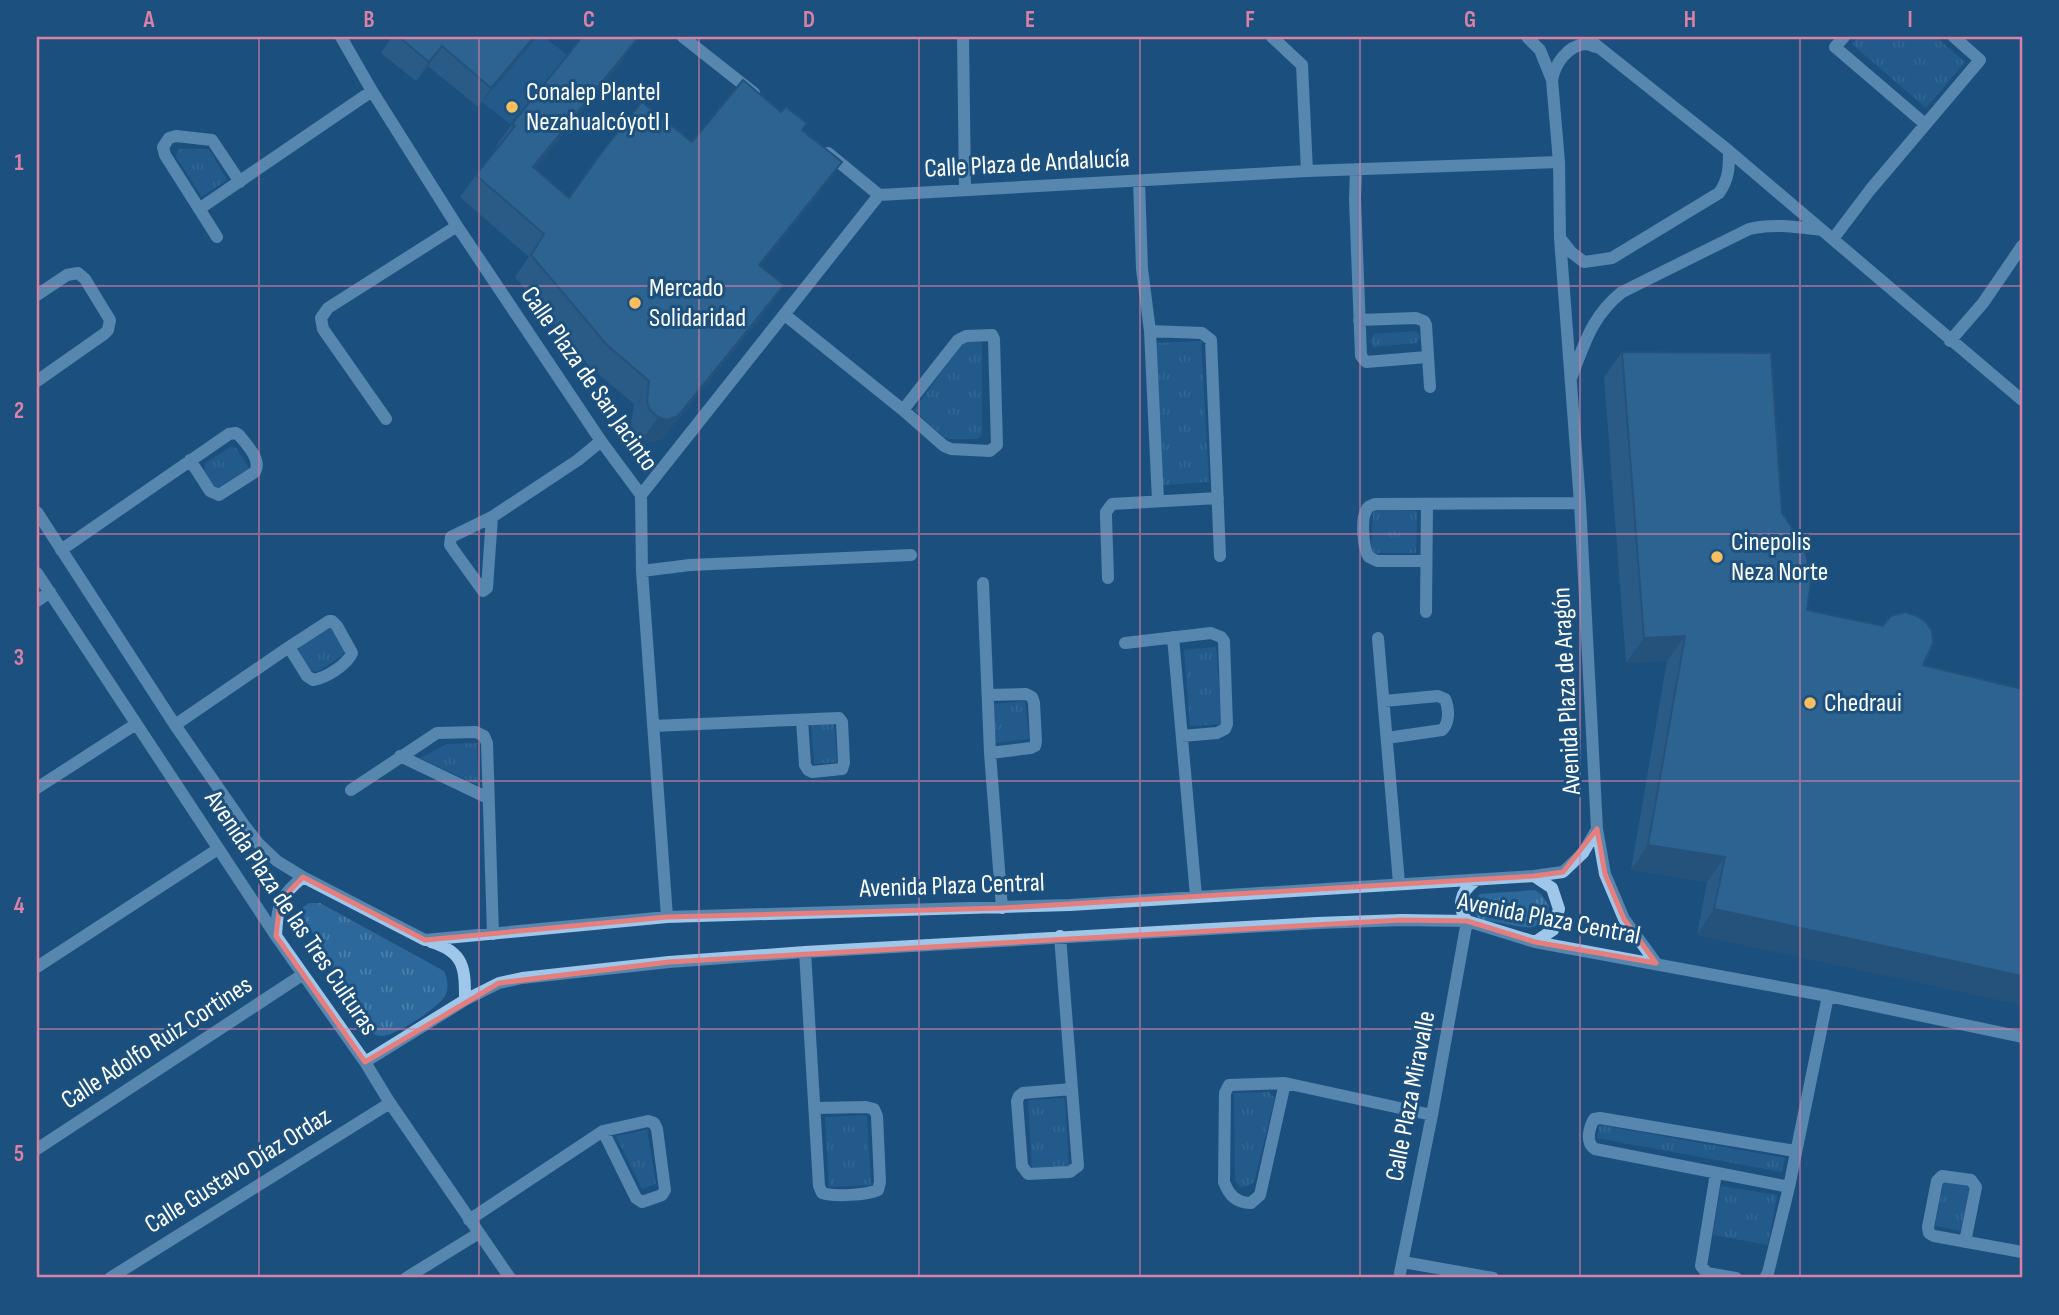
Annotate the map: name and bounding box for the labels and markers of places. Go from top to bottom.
place label: Conalep Plantel Nezahualcóyotl I [526,77,670,138]
marker: Conalep Plantel Nezahualcóyotl I [504,99,520,115]
place label: Mercado Solidaridad [649,273,746,334]
marker: Mercado Solidaridad [627,295,643,311]
place label: Cinepolis Neza Norte [1731,527,1828,588]
marker: Cinepolis Neza Norte [1709,549,1725,565]
place label: Chedraui [1824,688,1902,719]
marker: Chedraui [1802,695,1818,711]

